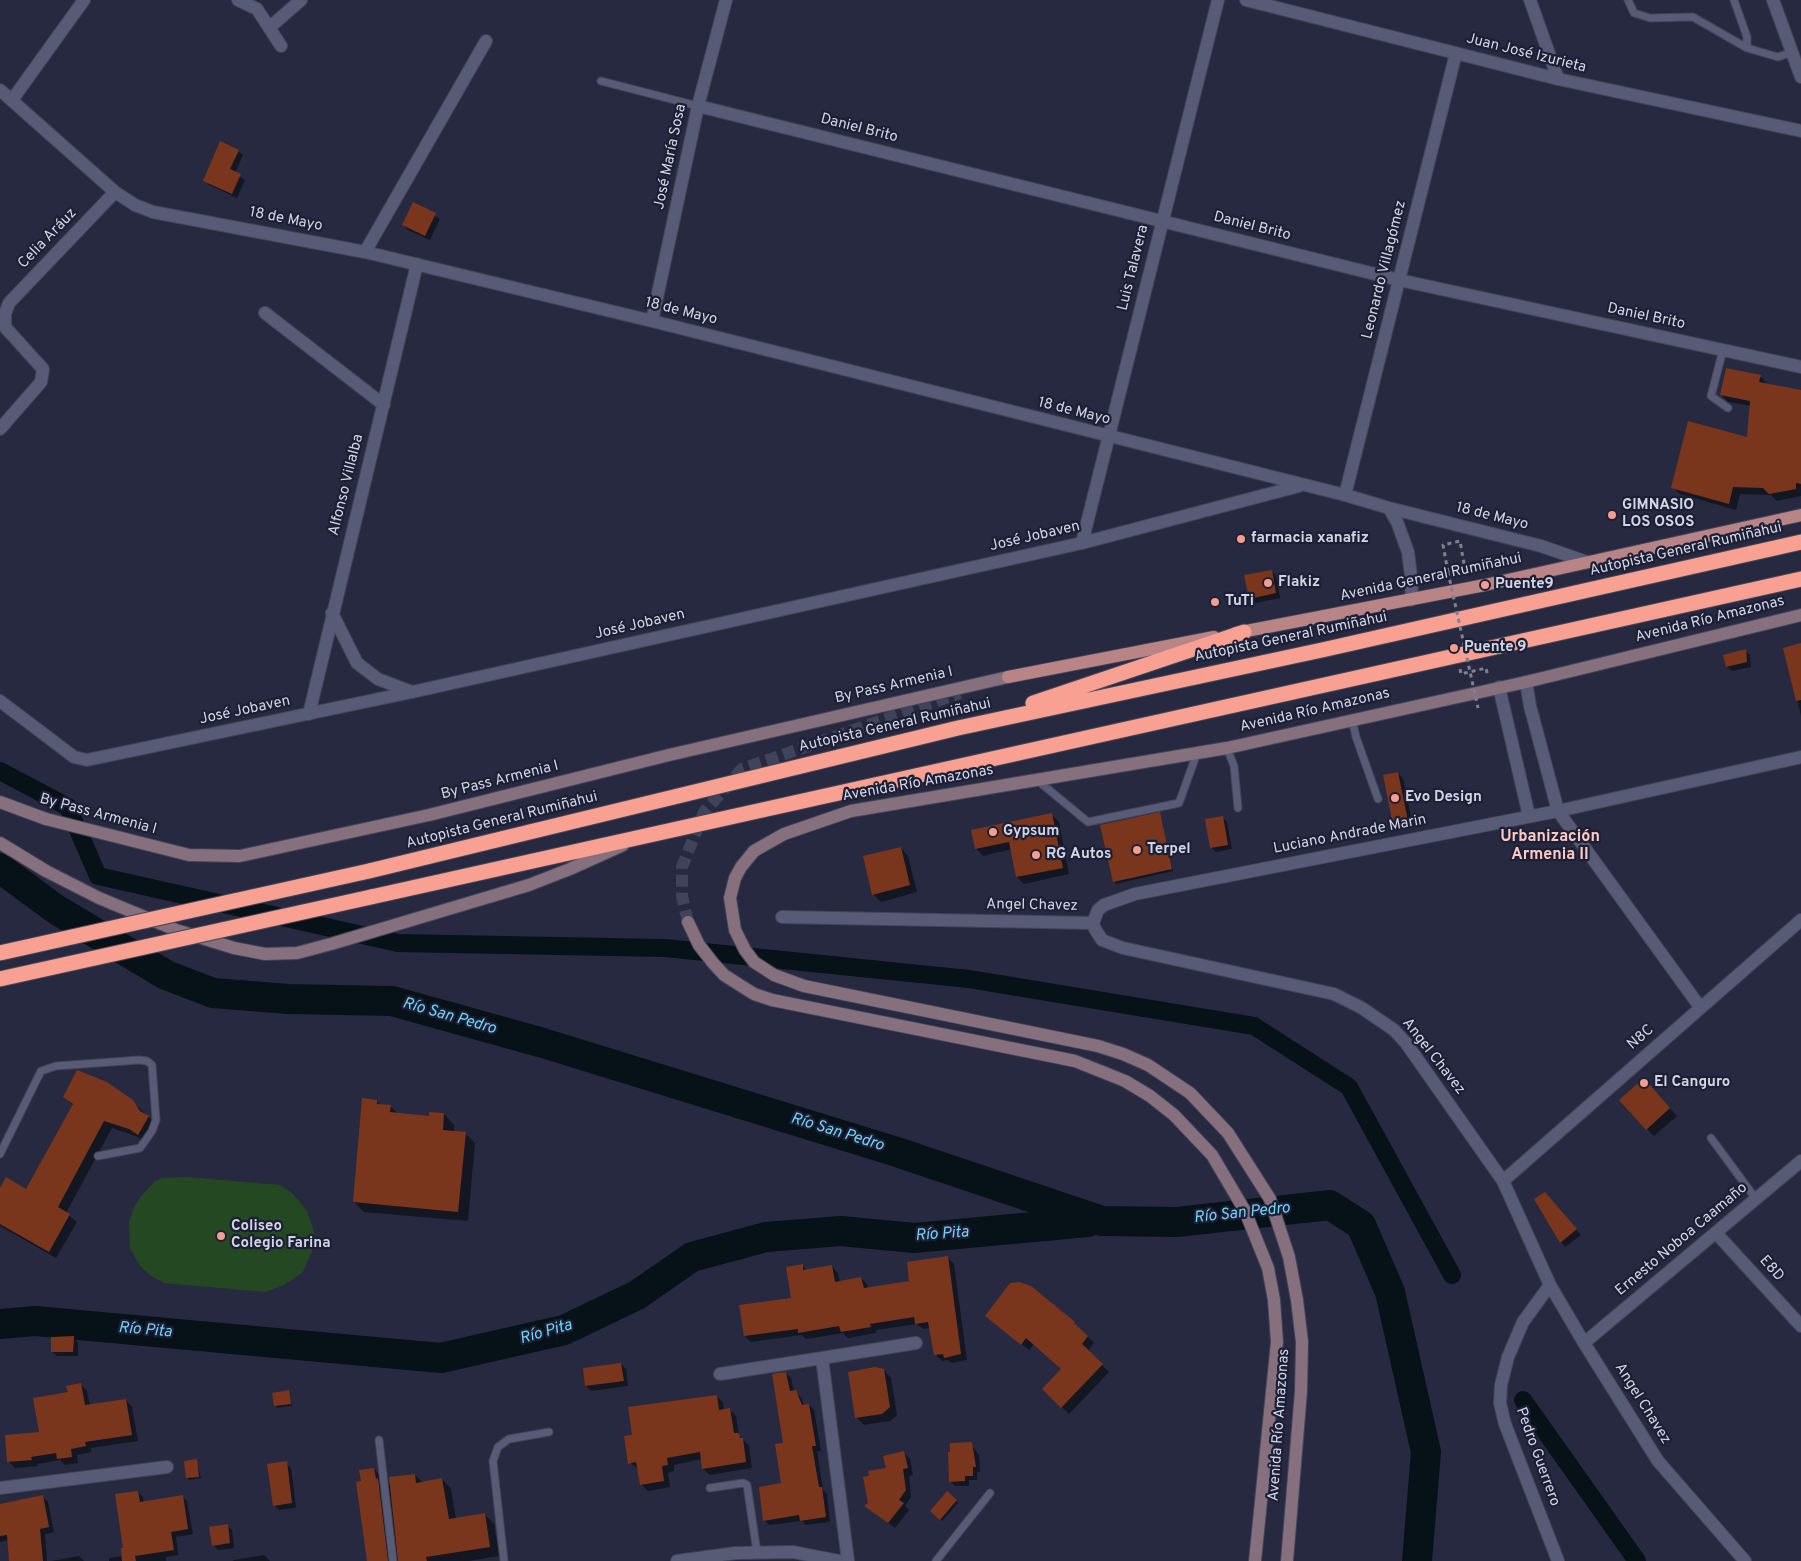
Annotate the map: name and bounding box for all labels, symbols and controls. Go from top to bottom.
street label: Juan José Izurieta [1464,30,1588,78]
street label: José María Sosa [651,103,691,211]
street label: Daniel Brito [818,111,900,147]
street label: Leonardo Villagómez [1359,199,1411,341]
street label: 18 de Mayo [248,204,324,236]
street label: Celia Aráuz [15,205,81,273]
street label: Daniel Brito [1211,209,1293,245]
street label: Luis Talavera [1115,223,1153,313]
street label: 18 de Mayo [643,294,719,330]
street label: Daniel Brito [1605,300,1687,334]
street label: 18 de Mayo [1036,394,1112,430]
street label: Alfonso Villalba [326,432,368,538]
place label: GIMNASIO LOS OSOS [1622,497,1694,532]
street label: 18 de Mayo [1454,499,1530,535]
marker: GIMNASIO LOS OSOS [1606,509,1618,521]
street label: José Jobaven [988,518,1082,556]
street label: Autopista General Rumiñahui [1588,519,1784,581]
place label: farmacia xanafiz [1251,530,1369,548]
marker: farmacia xanafiz [1235,533,1247,545]
street label: Avenida General Rumiñahui [1338,550,1524,606]
place label: Flakiz [1278,574,1320,592]
place label: Puente9 [1495,576,1554,594]
marker: Flakiz [1262,577,1274,589]
marker: Puente9 [1479,579,1491,591]
place label: TuTi [1225,593,1254,611]
street label: Avenida Río Amazonas [1634,593,1786,647]
marker: TuTi [1209,596,1221,608]
street label: José Jobaven [593,606,687,644]
street label: Autopista General Rumiñahui [1193,609,1389,667]
place label: Puente 9 [1464,639,1527,657]
marker: Puente 9 [1448,642,1460,654]
street label: By Pass Armenia I [833,664,955,708]
street label: Avenida Río Amazonas [1238,685,1392,737]
street label: José Jobaven [198,693,292,729]
street label: Autopista General Rumiñahui [797,695,993,757]
street label: By Pass Armenia I [439,758,561,804]
street label: Avenida Río Amazonas [841,762,995,806]
street label: Autopista General Rumiñahui [404,788,600,854]
place label: Evo Design [1405,789,1482,807]
street label: By Pass Armenia I [37,791,159,839]
marker: Evo Design [1389,792,1401,804]
street label: Luciano Andrade Marin [1272,811,1428,859]
place label: Gypsum [1003,823,1059,841]
marker: Gypsum [987,826,999,838]
district label: Urbanización Armenia II [1500,828,1600,866]
place label: Terpel [1147,841,1191,859]
marker: Terpel [1131,844,1143,856]
place label: RG Autos [1046,846,1111,864]
marker: RG Autos [1030,849,1042,861]
street label: Angel Chavez [986,896,1078,916]
water label: Río San Pedro [400,994,498,1040]
street label: Angel Chavez [1398,1015,1468,1099]
street label: N8C [1624,1022,1658,1054]
place label: El Canguro [1654,1074,1730,1092]
marker: El Canguro [1638,1077,1650,1089]
water label: Río San Pedro [788,1110,886,1156]
street label: Ernesto Noboa Caamaño [1612,1180,1752,1300]
water label: Río San Pedro [1193,1199,1291,1229]
place label: Coliseo Colegio Farina [231,1218,331,1253]
water label: Río Pita [915,1224,969,1246]
marker: Coliseo Colegio Farina [215,1230,227,1242]
street label: E8D [1755,1252,1787,1286]
water label: Río Pita [518,1316,574,1350]
water label: Río Pita [117,1319,173,1343]
street label: Avenida Río Amazonas [1266,1348,1294,1502]
street label: Angel Chavez [1610,1360,1674,1448]
street label: Pedro Guerrero [1511,1405,1563,1509]

